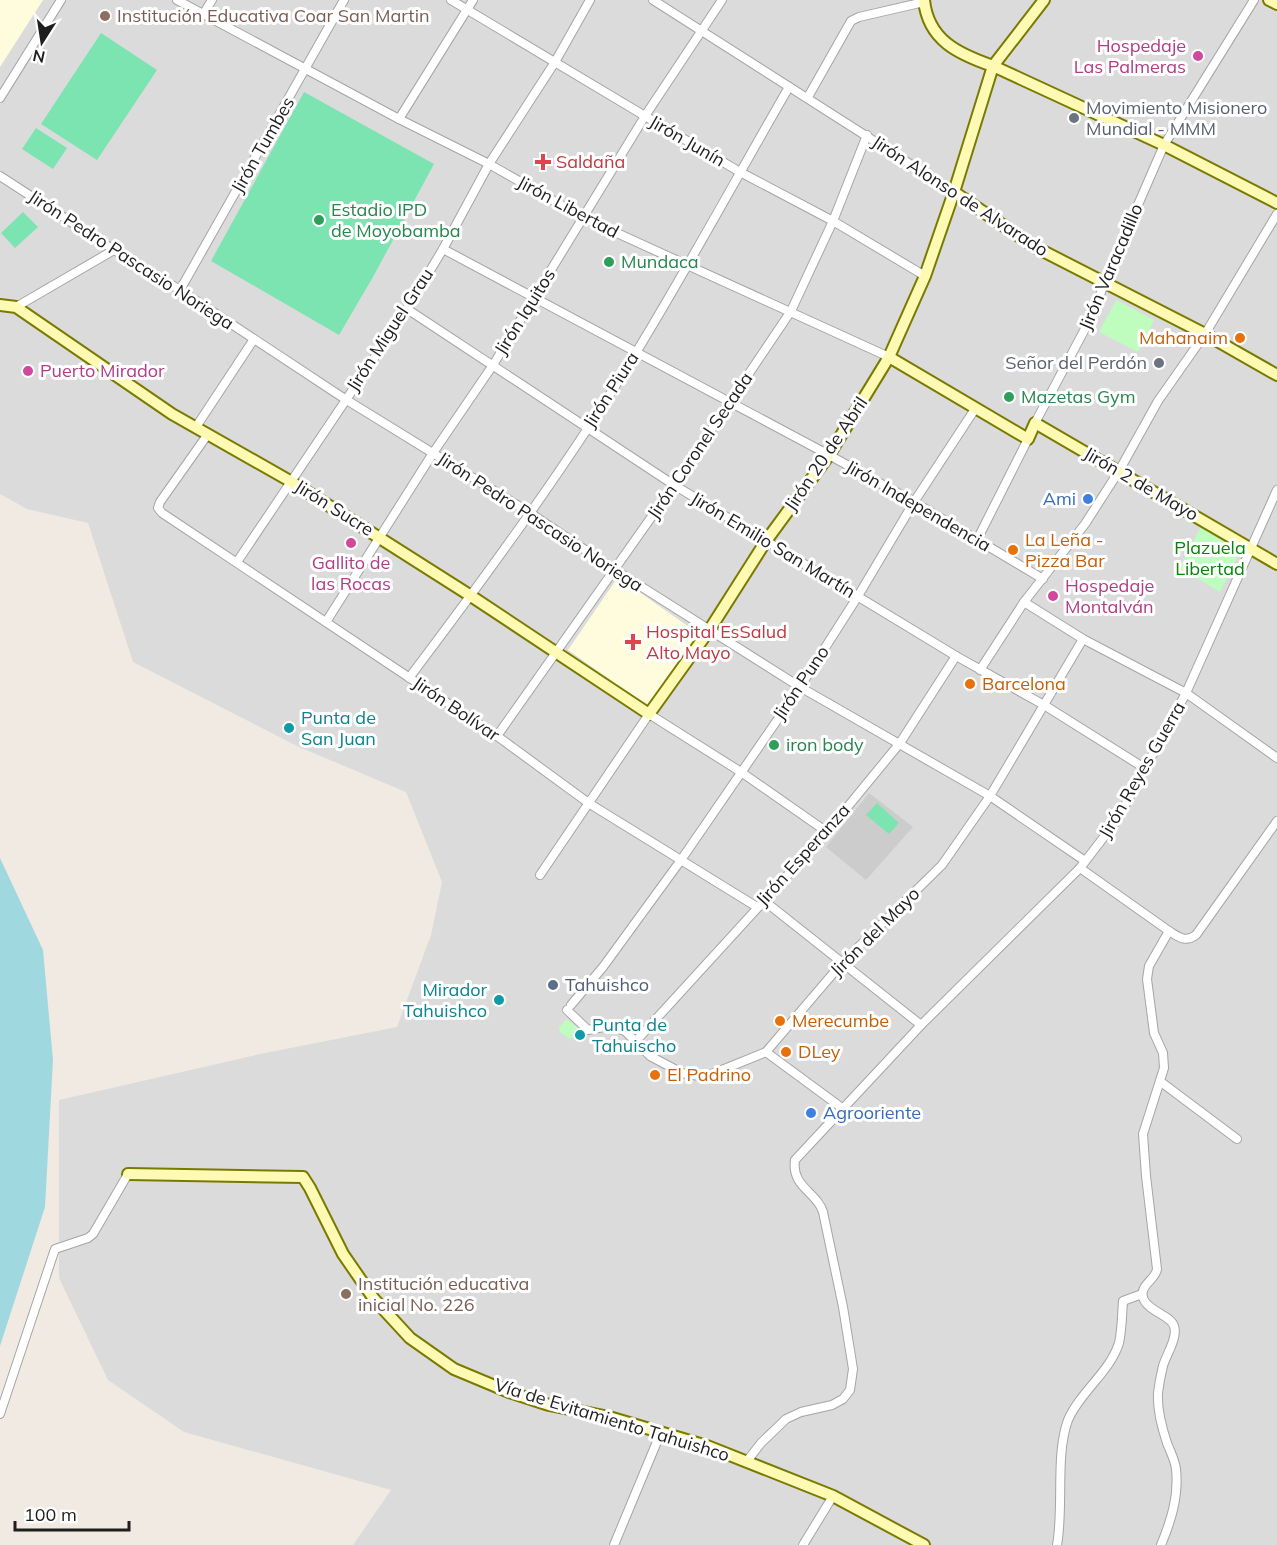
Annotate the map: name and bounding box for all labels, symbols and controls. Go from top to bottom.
place label: Institución Educativa Coar San Martin [117,4,429,27]
marker: Institución Educativa Coar San Martin [98,9,112,23]
north arrow [12,12,72,72]
place label: Hospedaje Las Palmeras [1074,34,1186,78]
text: N [31,46,47,68]
marker: Hospedaje Las Palmeras [1191,49,1205,63]
street label: Jirón Tumbes [226,92,299,197]
place label: Movimiento Misionero Mundial - MMM [1086,96,1267,140]
street label: Jirón Junín [645,110,729,171]
marker: Movimiento Misionero Mundial - MMM [1067,111,1081,125]
street label: Jirón Alonso de Alvarado [868,130,1053,261]
place label: Saldaña [556,150,625,173]
marker: Saldaña [534,153,552,171]
street label: Jirón Libertad [514,170,623,243]
street label: Jirón Pedro Pascasio Noriega [24,185,238,335]
place label: Estadio IPD de Moyobamba [331,198,461,242]
street label: Jirón Varacadillo [1074,200,1148,334]
marker: Estadio IPD de Moyobamba [312,213,326,227]
place label: Mundaca [621,250,699,273]
marker: Mundaca [602,255,616,269]
street label: Jirón Miguel Grau [341,264,438,396]
street label: Jirón Iquitos [489,264,560,359]
place label: Mahanaim [1139,326,1228,349]
marker: Mahanaim [1233,331,1247,345]
street label: Jirón Piura [578,347,644,432]
place label: Señor del Perdón [1005,351,1147,374]
marker: Señor del Perdón [1152,356,1166,370]
place label: Puerto Mirador [40,359,165,382]
marker: Puerto Mirador [21,364,35,378]
street label: Jirón Coronel Secada [642,368,757,524]
place label: Mazetas Gym [1021,385,1135,408]
marker: Mazetas Gym [1002,390,1016,404]
street label: Jirón 20 de Abril [779,392,872,515]
street label: Jirón 2 de Mayo [1080,441,1203,526]
street label: Jirón Pedro Pascasio Noriega [433,447,647,597]
street label: Jirón Independencia [841,455,995,557]
street label: Jirón Sucre [290,474,378,541]
street label: Jirón Emilio San Martín [687,486,860,603]
place label: Ami [1043,487,1076,510]
marker: Ami [1081,492,1095,506]
place label: La Leña - Pizza Bar [1025,528,1105,572]
marker: Gallito de las Rocas [344,536,358,550]
park label: Plazuela Libertad [1174,536,1246,580]
marker: La Leña - Pizza Bar [1006,543,1020,557]
place label: Gallito de las Rocas [311,551,391,595]
place label: Hospedaje Montalván [1065,574,1154,618]
marker: Hospedaje Montalván [1046,589,1060,603]
place label: Hospital EsSalud Alto Mayo [646,620,787,664]
marker: Hospital EsSalud Alto Mayo [624,633,642,651]
street label: Jirón Puno [767,641,834,724]
street label: Jirón Bolívar [408,671,505,746]
place label: Barcelona [982,672,1066,695]
marker: Barcelona [963,677,977,691]
street label: Jirón Reyes Guerra [1093,697,1190,842]
place label: Punta de San Juan [301,706,376,750]
marker: Punta de San Juan [282,721,296,735]
place label: iron body [786,733,864,756]
marker: iron body [767,738,781,752]
street label: Jirón Esperanza [751,799,855,911]
street label: Jirón del Mayo [825,882,924,981]
place label: Tahuishco [565,973,649,996]
place label: Mirador Tahuishco [403,978,487,1022]
marker: Tahuishco [546,978,560,992]
marker: Mirador Tahuishco [492,993,506,1007]
place label: Merecumbe [792,1009,889,1032]
place label: Punta de Tahuischo [592,1013,676,1057]
marker: Merecumbe [773,1014,787,1028]
marker: Punta de Tahuischo [573,1028,587,1042]
place label: DLey [798,1040,841,1063]
marker: DLey [779,1045,793,1059]
place label: El Padrino [667,1063,751,1086]
marker: El Padrino [648,1068,662,1082]
place label: Agrooriente [823,1101,921,1124]
marker: Agrooriente [804,1106,818,1120]
place label: Institución educativa inicial No. 226 [358,1272,529,1316]
marker: Institución educativa inicial No. 226 [339,1287,353,1301]
street label: Vía de Evitamiento Tahuishco [492,1373,732,1466]
scale bar [15,1494,129,1532]
text: 100 m [24,1503,77,1526]

